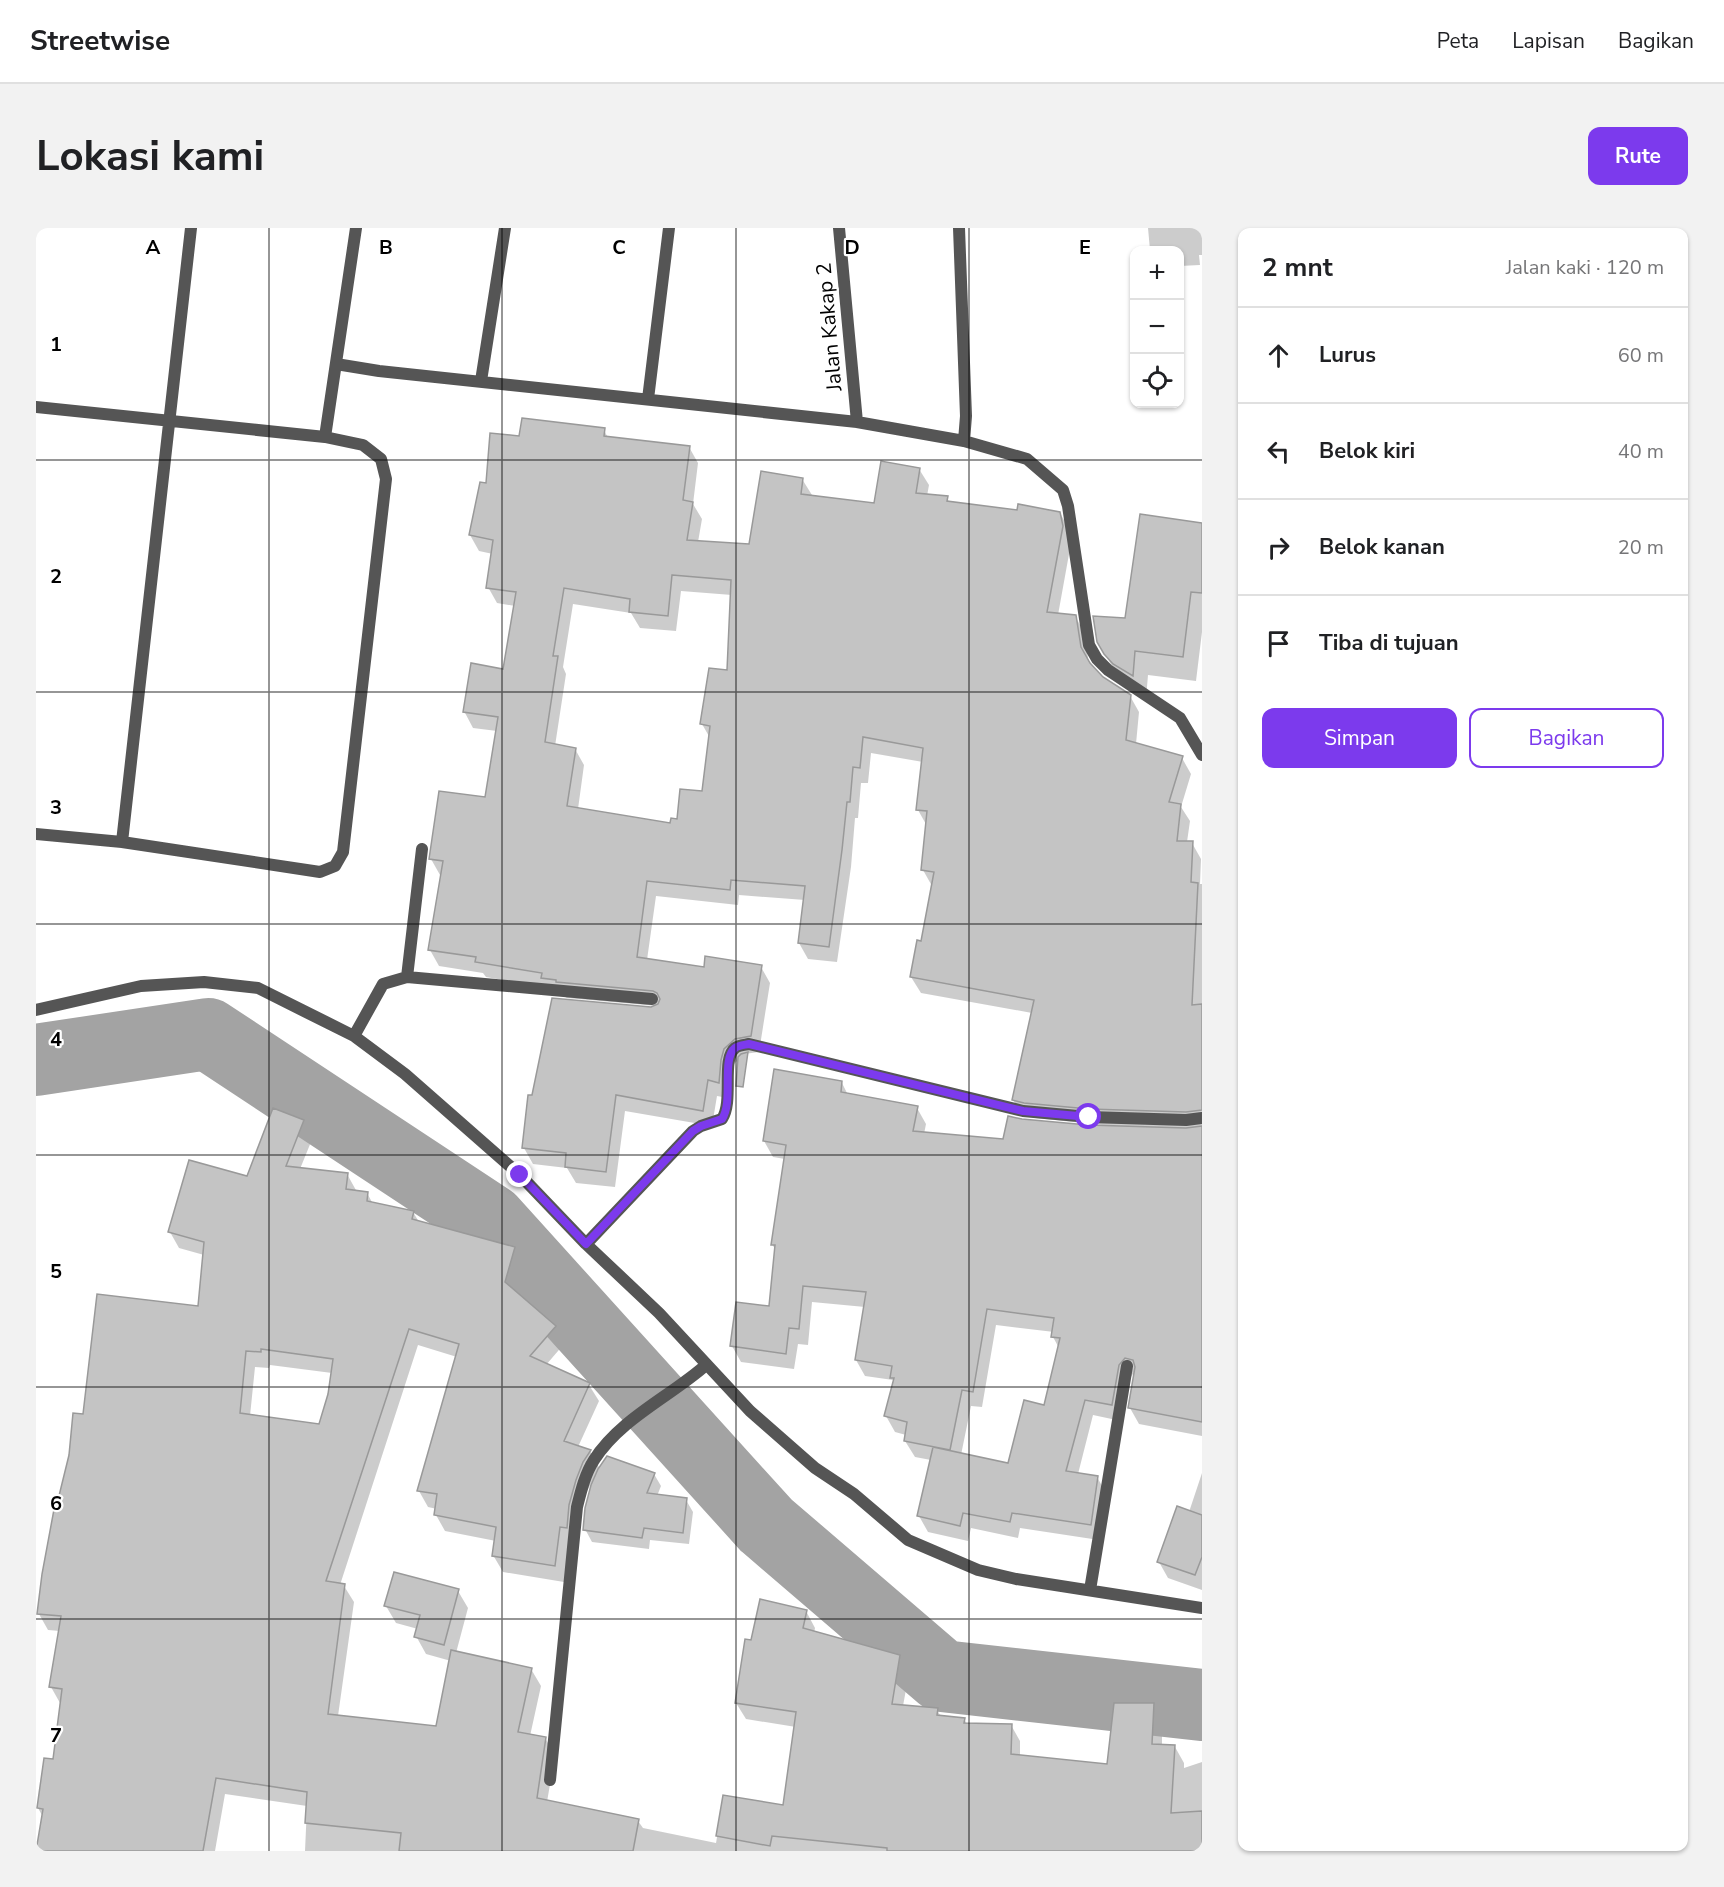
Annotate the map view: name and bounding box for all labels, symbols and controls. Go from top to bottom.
text: Streetwise [30,22,170,60]
text: Peta [1437,27,1479,55]
text: Lapisan [1512,27,1585,55]
text: Bagikan [1618,27,1694,55]
button: Rute [1588,127,1688,185]
text: Lokasi kami [36,128,264,185]
text: A [146,234,161,261]
text: B [379,234,393,261]
text: C [612,234,626,261]
text: D [844,234,860,261]
text: E [1079,234,1091,261]
map controls [1130,246,1184,408]
button: + [1130,246,1184,300]
text: 2 mnt [1262,250,1333,285]
text: Jalan kaki · 120 m [1506,254,1664,281]
street label: Jalan Kakap 2 [809,262,849,393]
button: − [1130,300,1184,354]
text: 1 [50,331,62,358]
icon: ahead [1262,339,1295,372]
text: Lurus [1319,340,1376,370]
text: 60 m [1618,342,1664,369]
button: locate [1130,354,1184,408]
icon: left [1262,435,1295,468]
text: Belok kiri [1319,436,1415,466]
text: 40 m [1618,438,1664,465]
icon: right [1262,531,1295,564]
text: Belok kanan [1319,532,1445,562]
text: 20 m [1618,534,1664,561]
text: 2 [50,563,62,590]
icon: arrive [1262,627,1295,660]
text: Tiba di tujuan [1319,628,1459,658]
button: Simpan [1262,708,1457,768]
button: Bagikan [1469,708,1664,768]
text: 3 [50,794,62,821]
text: 4 [50,1026,62,1053]
route start [1075,1103,1101,1129]
route end [506,1161,532,1187]
text: 5 [50,1258,62,1285]
text: 6 [50,1490,62,1517]
text: 7 [50,1722,62,1749]

